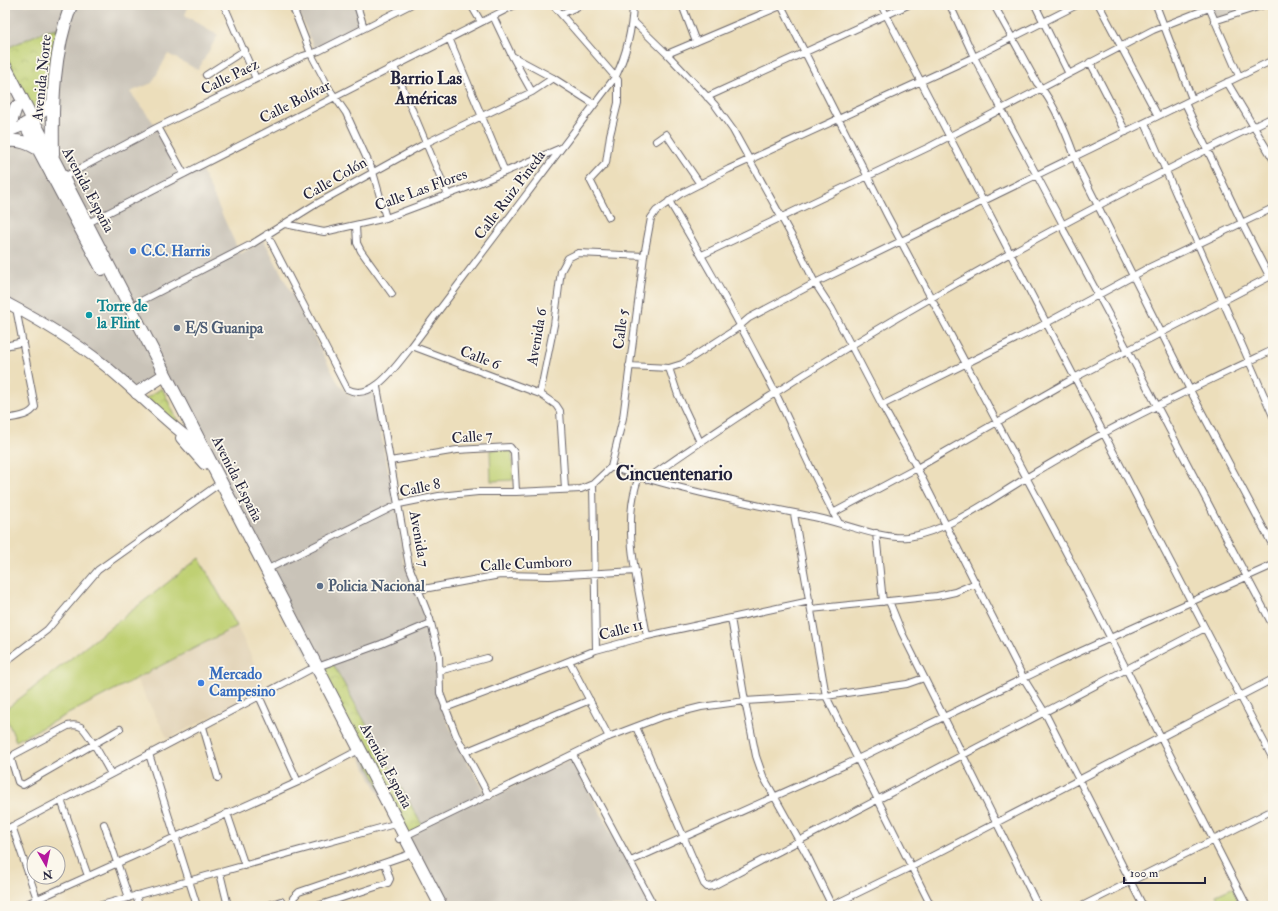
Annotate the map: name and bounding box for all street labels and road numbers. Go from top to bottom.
street label: Avenida Norte [28,34,56,123]
street label: Calle Paez [198,55,262,99]
street label: Calle Bolívar [256,76,334,128]
street label: Avenida España [56,143,119,237]
street label: Calle Ruiz Pineda [470,146,550,244]
street label: Calle Colón [299,153,371,205]
street label: Calle Las Flores [372,165,470,215]
street label: Avenida 6 [522,306,552,368]
street label: Calle 5 [609,307,633,350]
street label: Calle 6 [457,342,504,375]
street label: Calle 7 [451,426,493,448]
street label: Avenida España [206,432,267,526]
street label: Calle 8 [398,474,442,502]
street label: Avenida 7 [405,508,433,569]
street label: Calle Cumboro [480,552,572,576]
street label: Calle 11 [597,615,645,645]
street label: Avenida España [354,719,417,813]

